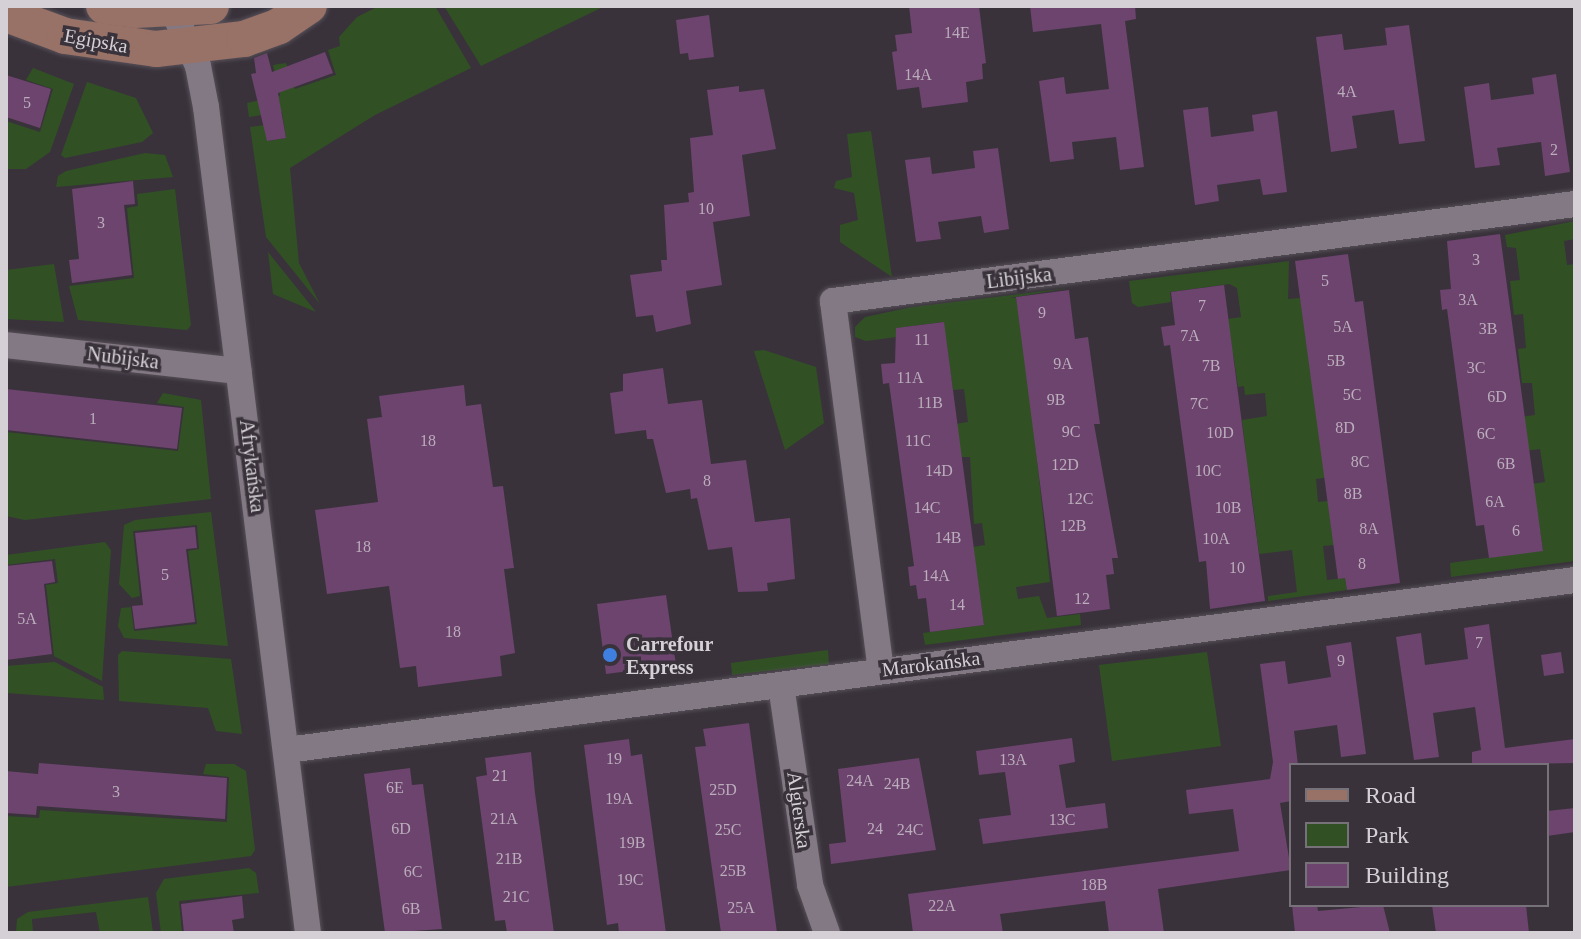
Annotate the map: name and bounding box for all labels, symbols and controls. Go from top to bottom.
house number: 14E [944,23,970,43]
street label: Egipska [62,24,130,58]
house number: 14A [904,65,932,85]
house number: 4A [1337,82,1357,102]
house number: 5 [23,93,31,113]
house number: 2 [1550,140,1558,160]
house number: 10 [698,199,714,219]
house number: 3 [97,213,105,233]
house number: 3 [1472,250,1480,270]
street label: Libijska [985,262,1053,294]
house number: 5 [1321,271,1329,291]
house number: 3A [1458,290,1478,310]
house number: 7 [1198,296,1206,316]
house number: 9 [1038,303,1046,323]
house number: 5A [1333,317,1353,337]
house number: 3B [1479,319,1497,339]
house number: 7A [1180,326,1200,346]
house number: 11 [914,330,930,350]
street label: Nubijska [86,342,160,374]
house number: 5B [1327,351,1345,371]
house number: 9A [1053,354,1073,374]
house number: 7B [1202,356,1220,376]
house number: 3C [1467,358,1485,378]
house number: 11A [897,368,923,388]
house number: 5C [1343,385,1361,405]
house number: 6D [1487,387,1507,407]
house number: 9B [1047,390,1065,410]
house number: 11B [917,393,943,413]
house number: 7C [1190,394,1208,414]
house number: 1 [89,409,97,429]
street label: Afrykańska [234,418,270,514]
house number: 8D [1335,418,1355,438]
house number: 9C [1062,422,1080,442]
house number: 10D [1206,423,1234,443]
house number: 6C [1477,424,1495,444]
house number: 18 [420,431,436,451]
house number: 11C [905,431,931,451]
house number: 8C [1351,452,1369,472]
house number: 6B [1497,454,1515,474]
house number: 12D [1051,455,1079,475]
house number: 14D [925,461,953,481]
house number: 10C [1195,461,1221,481]
house number: 8 [703,471,711,491]
house number: 8B [1344,484,1362,504]
house number: 12C [1067,489,1093,509]
house number: 6A [1485,492,1505,512]
house number: 14C [914,498,940,518]
house number: 10B [1215,498,1241,518]
house number: 12B [1060,516,1086,536]
house number: 8A [1359,519,1379,539]
house number: 6 [1512,521,1520,541]
house number: 14B [935,528,961,548]
house number: 10A [1202,529,1230,549]
house number: 18 [355,537,371,557]
house number: 8 [1358,554,1366,574]
house number: 10 [1229,558,1245,578]
house number: 5 [161,565,169,585]
house number: 14A [922,566,950,586]
house number: 12 [1074,589,1090,609]
house number: 14 [949,595,965,615]
house number: 5A [17,609,37,629]
house number: 18 [445,622,461,642]
place label: Carrefour Express [626,632,713,679]
house number: 7 [1475,633,1483,653]
marker: Carrefour Express [601,646,619,664]
street label: Marokańska [880,646,982,682]
house number: 9 [1337,651,1345,671]
house number: 19 [606,749,622,769]
house number: 13A [999,750,1027,770]
legend [1289,763,1549,907]
house number: 21 [492,766,508,786]
street label: Algierska [782,770,816,850]
house number: 24A [846,771,874,791]
house number: 24B [884,774,910,794]
house number: 6E [386,778,404,798]
house number: 25D [709,780,737,800]
house number: 3 [112,782,120,802]
text: Road [1365,782,1416,808]
house number: 19A [605,789,633,809]
house number: 21A [490,809,518,829]
house number: 13C [1049,810,1075,830]
house number: 6D [391,819,411,839]
house number: 24 [867,819,883,839]
house number: 25C [715,820,741,840]
house number: 24C [897,820,923,840]
text: Park [1365,822,1409,848]
house number: 19B [619,833,645,853]
house number: 21B [496,849,522,869]
house number: 25B [720,861,746,881]
house number: 6C [404,862,422,882]
text: Building [1365,862,1449,888]
house number: 19C [617,870,643,890]
house number: 18B [1081,875,1107,895]
house number: 21C [503,887,529,907]
house number: 22A [928,896,956,916]
house number: 25A [727,898,755,918]
house number: 6B [402,899,420,919]

